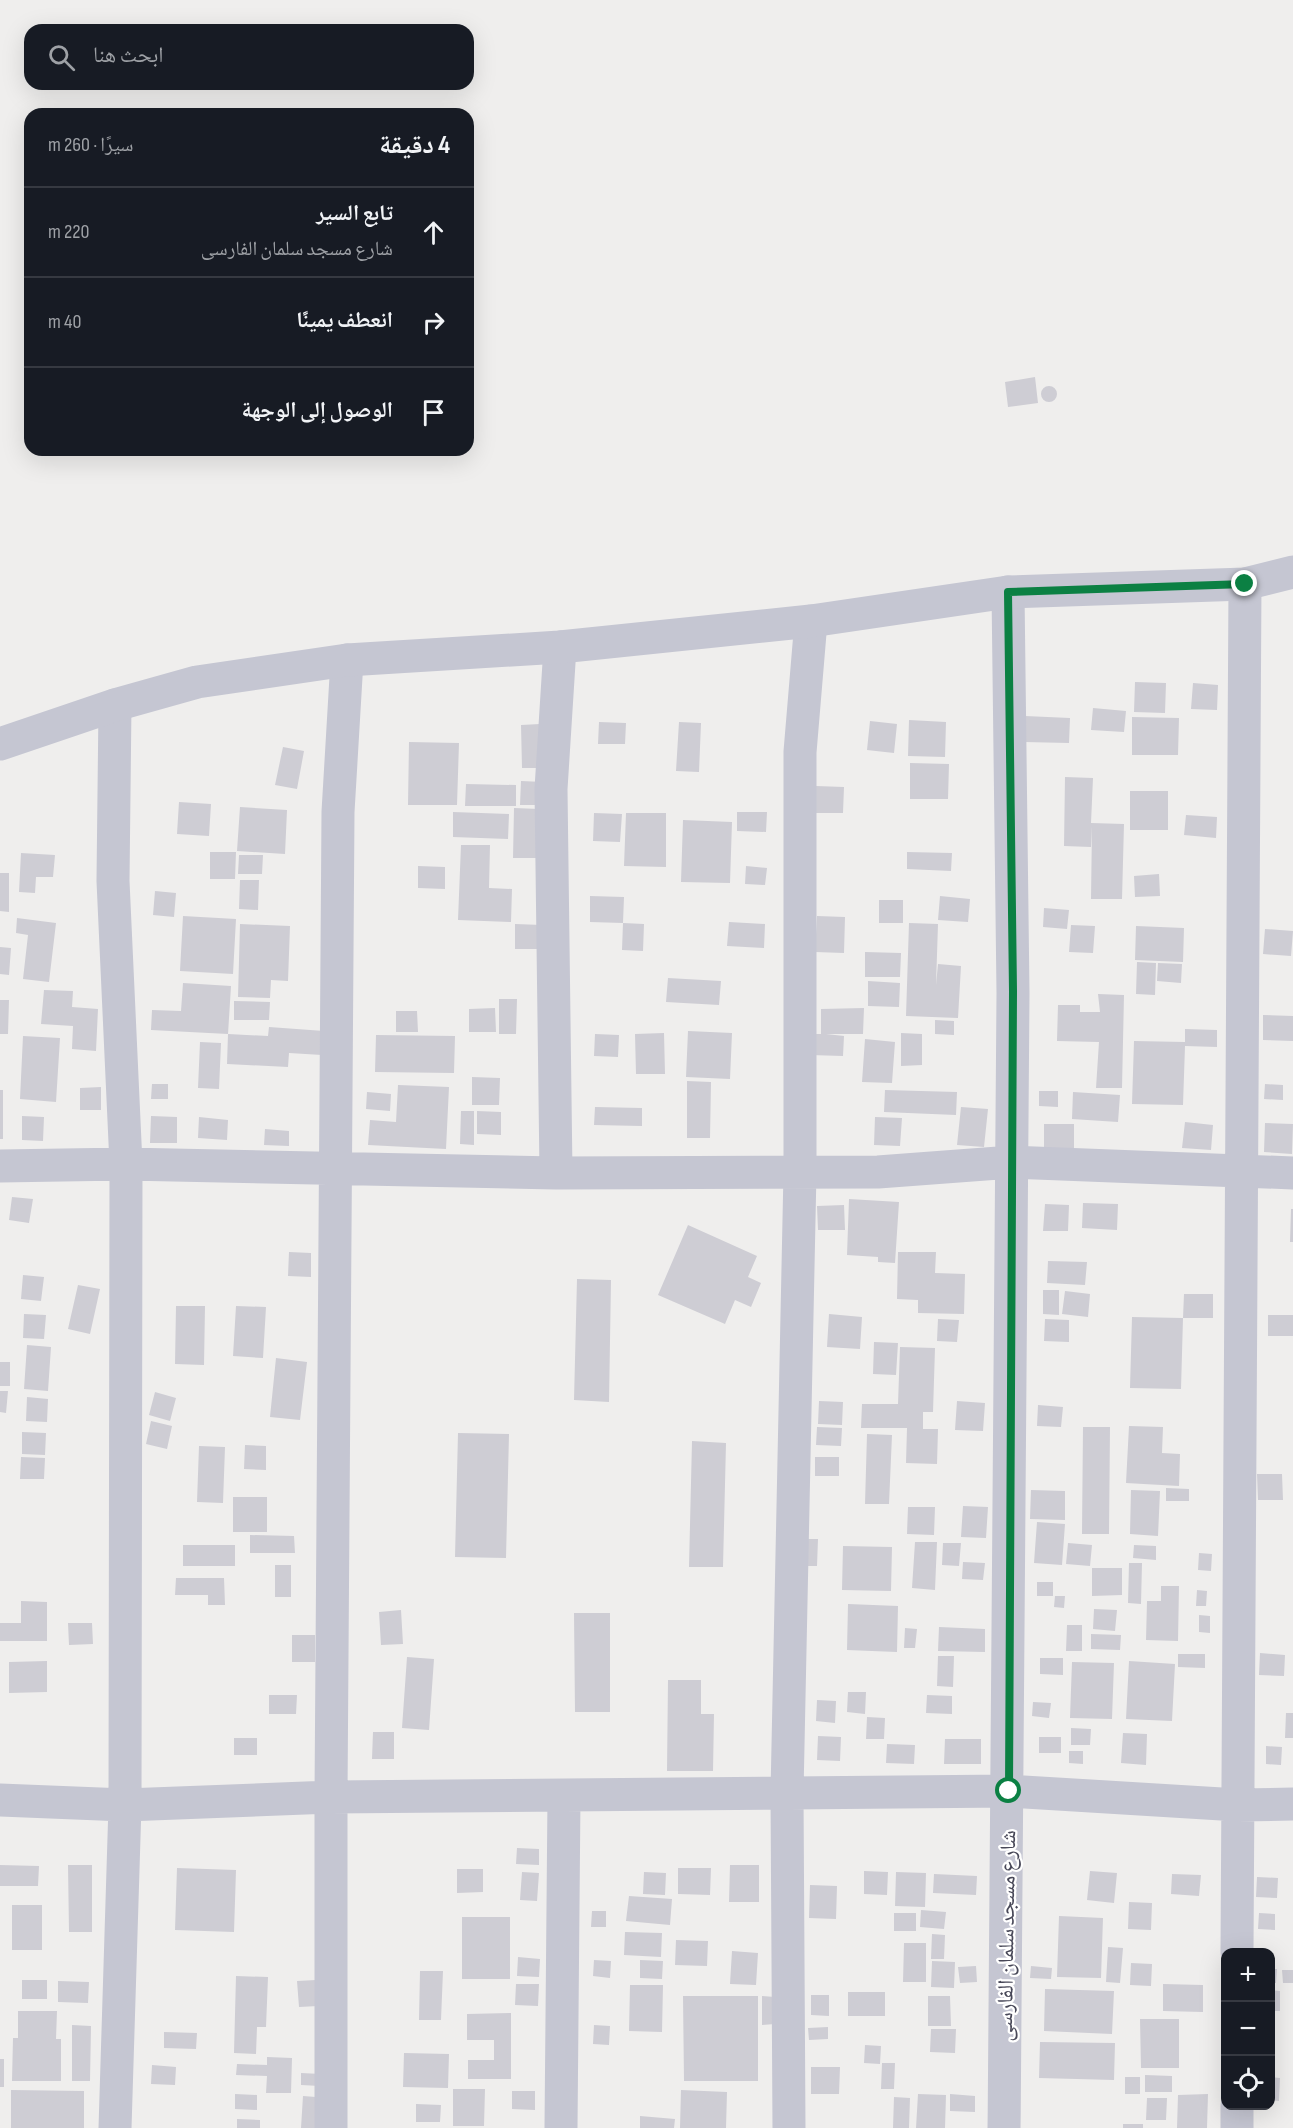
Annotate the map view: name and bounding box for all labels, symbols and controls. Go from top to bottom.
search box [24,24,474,90]
icon: search [45,41,78,74]
text: ابحث هنا [93,42,164,69]
text: 4 دقيقة [379,130,450,161]
text: سيرًا · 260 m [48,133,134,157]
text: تابع السير [316,200,393,227]
icon: ahead [417,216,450,249]
text: 220 m [48,220,89,244]
text: شارع مسجد سلمان الفارسى [201,237,393,261]
icon: right [417,306,450,339]
text: انعطف يمينًا [296,307,393,334]
text: 40 m [48,310,81,334]
icon: arrive [417,396,450,429]
text: الوصول إلى الوجهة [241,397,393,424]
route end [1231,570,1257,596]
route start [995,1777,1021,1803]
street label: شارع مسجد سلمان الفارسى [992,1830,1022,2042]
map controls [1221,1948,1275,2110]
button: + [1221,1948,1275,2002]
button: − [1221,2002,1275,2056]
button: locate [1221,2056,1275,2110]

